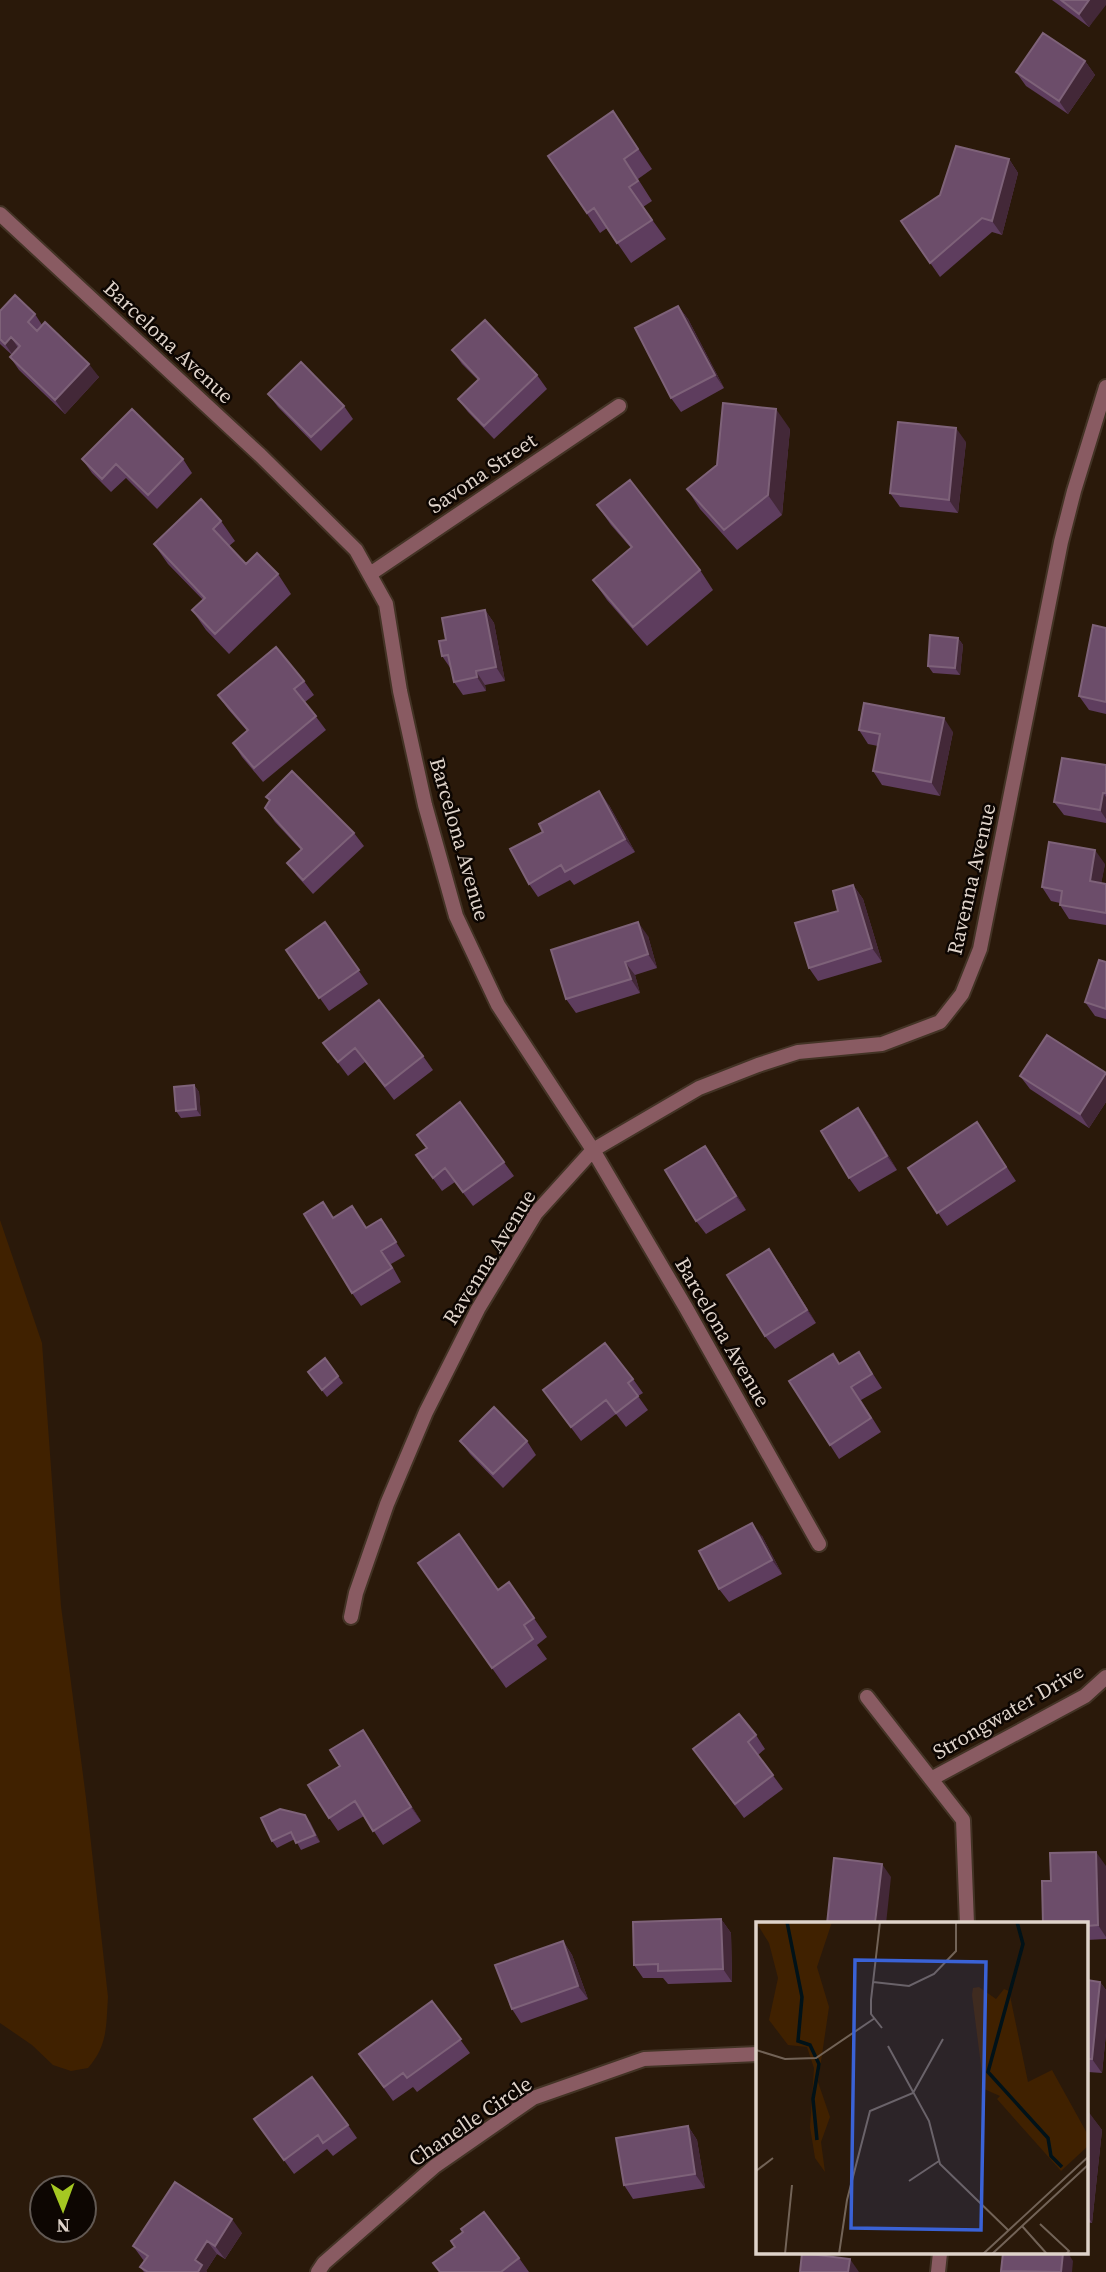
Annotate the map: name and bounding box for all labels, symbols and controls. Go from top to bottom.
street label: Barcelona Avenue [98,274,240,410]
street label: Savona Street [422,426,542,520]
street label: Barcelona Avenue [423,754,497,924]
street label: Ravenna Avenue [939,800,1003,958]
street label: Ravenna Avenue [436,1184,542,1330]
street label: Barcelona Avenue [668,1252,778,1412]
street label: Strongwater Drive [927,1656,1089,1766]
inset map [756,1922,1088,2254]
street label: Chanelle Circle [403,2069,537,2173]
north arrow [28,2174,98,2244]
text: N [56,2213,70,2239]

